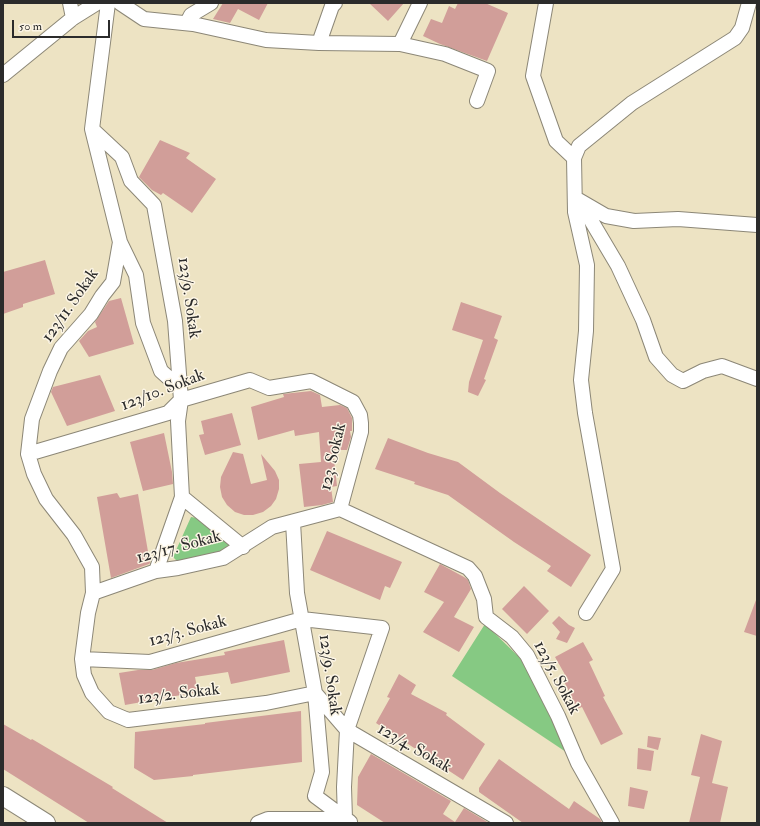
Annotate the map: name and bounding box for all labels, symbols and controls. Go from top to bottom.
scale bar [14,12,112,38]
text: 50 m [19,19,42,34]
street label: 123/9. Sokak [172,256,204,340]
street label: 123/11. Sokak [38,265,104,347]
street label: 123/10. Sokak [118,366,208,416]
street label: 123. Sokak [316,421,352,493]
street label: 123/17. Sokak [134,527,224,569]
street label: 123/3. Sokak [147,612,229,652]
street label: 123/9. Sokak [313,633,345,717]
street label: 123/5. Sokak [528,638,584,718]
street label: 123/2. Sokak [137,680,221,710]
street label: 123/4. Sokak [373,720,455,778]

